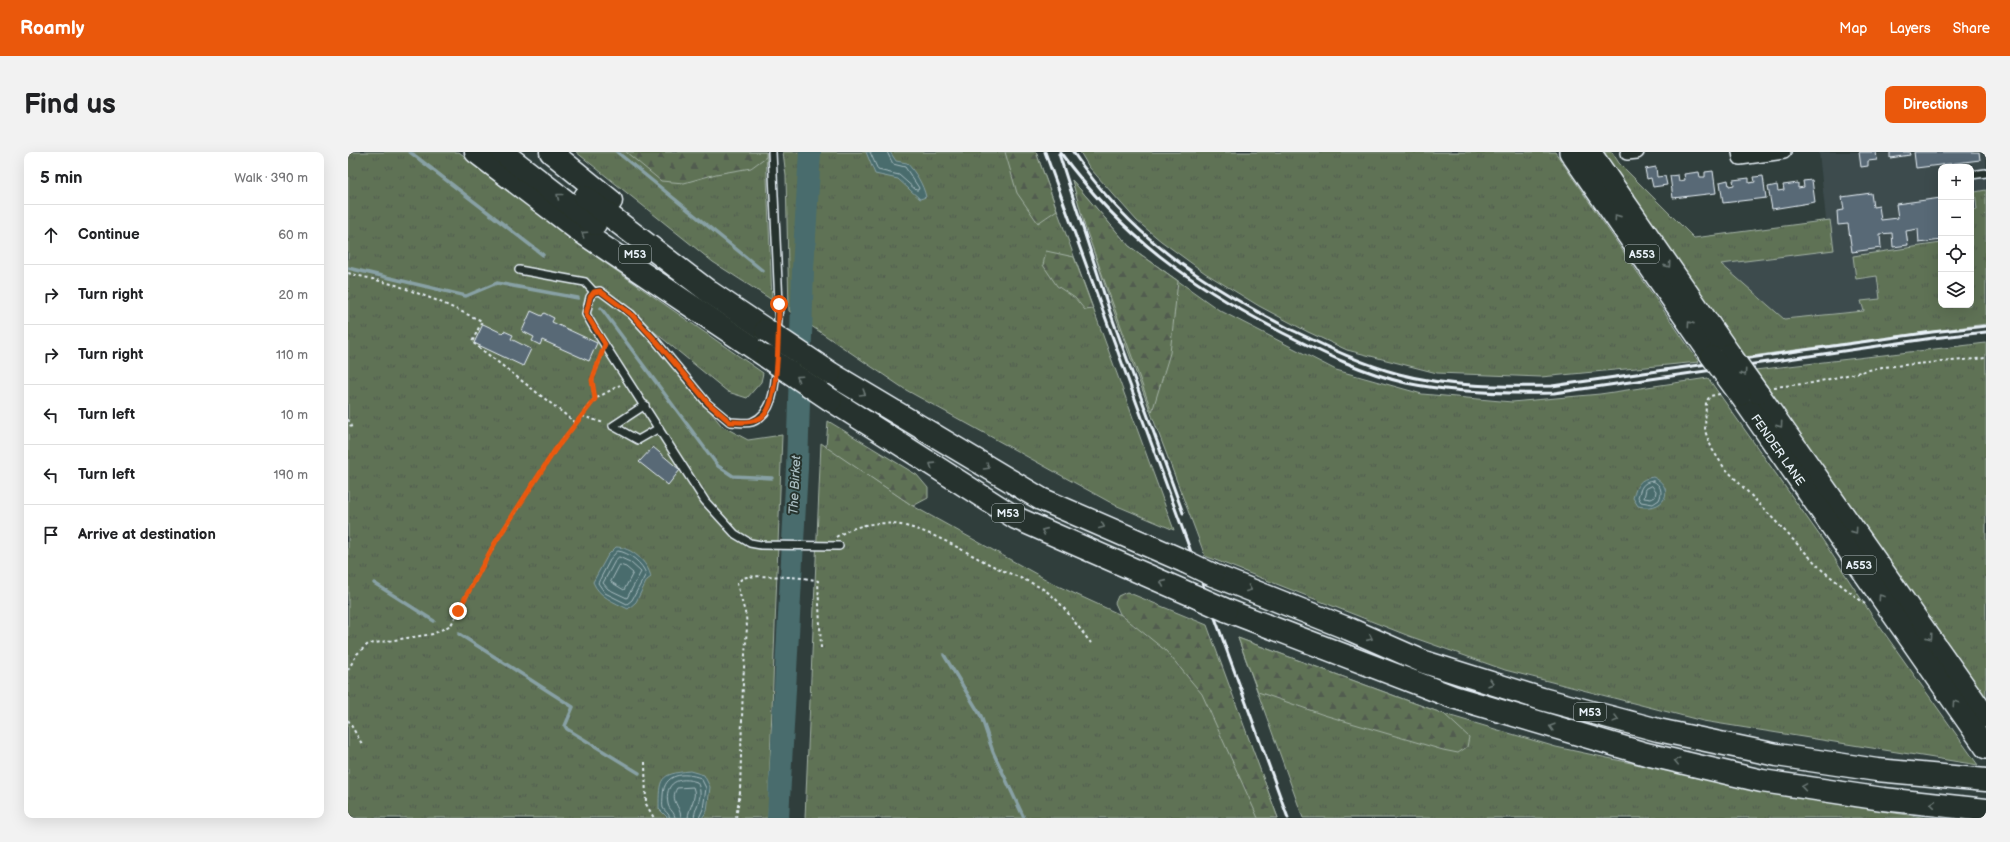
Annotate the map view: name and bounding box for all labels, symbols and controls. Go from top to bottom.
text: Roamly [20,17,84,40]
text: Map [1839,20,1867,37]
text: Layers [1889,20,1931,37]
text: Share [1953,20,1990,37]
button: Directions [1885,86,1986,123]
text: Find us [24,88,116,121]
map controls [1938,164,1974,308]
button: + [1938,164,1974,200]
text: 5 min [40,168,83,188]
text: Walk · 390 m [234,170,308,186]
one-way arrow [557,194,564,201]
button: − [1938,200,1974,236]
one-way arrow [1615,215,1622,222]
icon: ahead [40,224,62,246]
text: Continue [78,225,140,244]
text: 60 m [278,227,308,243]
one-way arrow [581,231,588,239]
button: locate [1938,236,1974,272]
road number: M53 [619,245,651,263]
road number: A553 [1625,245,1659,263]
one-way arrow [1663,260,1670,267]
button: layers [1938,272,1974,308]
icon: right [40,284,62,306]
text: Turn right [78,285,143,304]
text: 20 m [278,287,308,303]
route start [770,295,788,313]
one-way arrow [1688,322,1695,329]
icon: right [40,344,62,366]
text: Turn right [78,345,143,364]
text: 110 m [276,347,308,363]
one-way arrow [1739,369,1747,376]
one-way arrow [797,376,804,383]
one-way arrow [859,389,866,396]
icon: left [40,404,62,426]
text: Turn left [78,405,135,424]
text: 10 m [281,407,308,423]
street label: FENDER LANE [1747,412,1808,489]
one-way arrow [1775,420,1782,427]
water label: The Birket [785,454,805,515]
one-way arrow [983,462,990,470]
one-way arrow [930,463,937,470]
icon: left [40,464,62,486]
text: Turn left [78,465,135,484]
text: 190 m [274,467,308,483]
road number: M53 [992,504,1024,522]
one-way arrow [1098,521,1106,529]
icon: arrive [40,524,62,546]
text: Arrive at destination [78,525,216,544]
one-way arrow [1041,527,1048,535]
one-way arrow [1850,527,1858,534]
road number: A553 [1842,556,1876,574]
one-way arrow [1160,580,1168,588]
one-way arrow [1245,584,1253,592]
one-way arrow [1878,594,1886,601]
route end [449,602,467,620]
one-way arrow [1366,633,1373,641]
one-way arrow [1925,633,1933,640]
one-way arrow [1488,678,1495,687]
one-way arrow [1953,701,1960,708]
road number: M53 [1574,703,1606,721]
one-way arrow [1612,714,1619,723]
one-way arrow [1548,723,1555,732]
one-way arrow [1674,757,1681,766]
one-way arrow [1801,783,1808,792]
one-way arrow [1930,800,1936,809]

